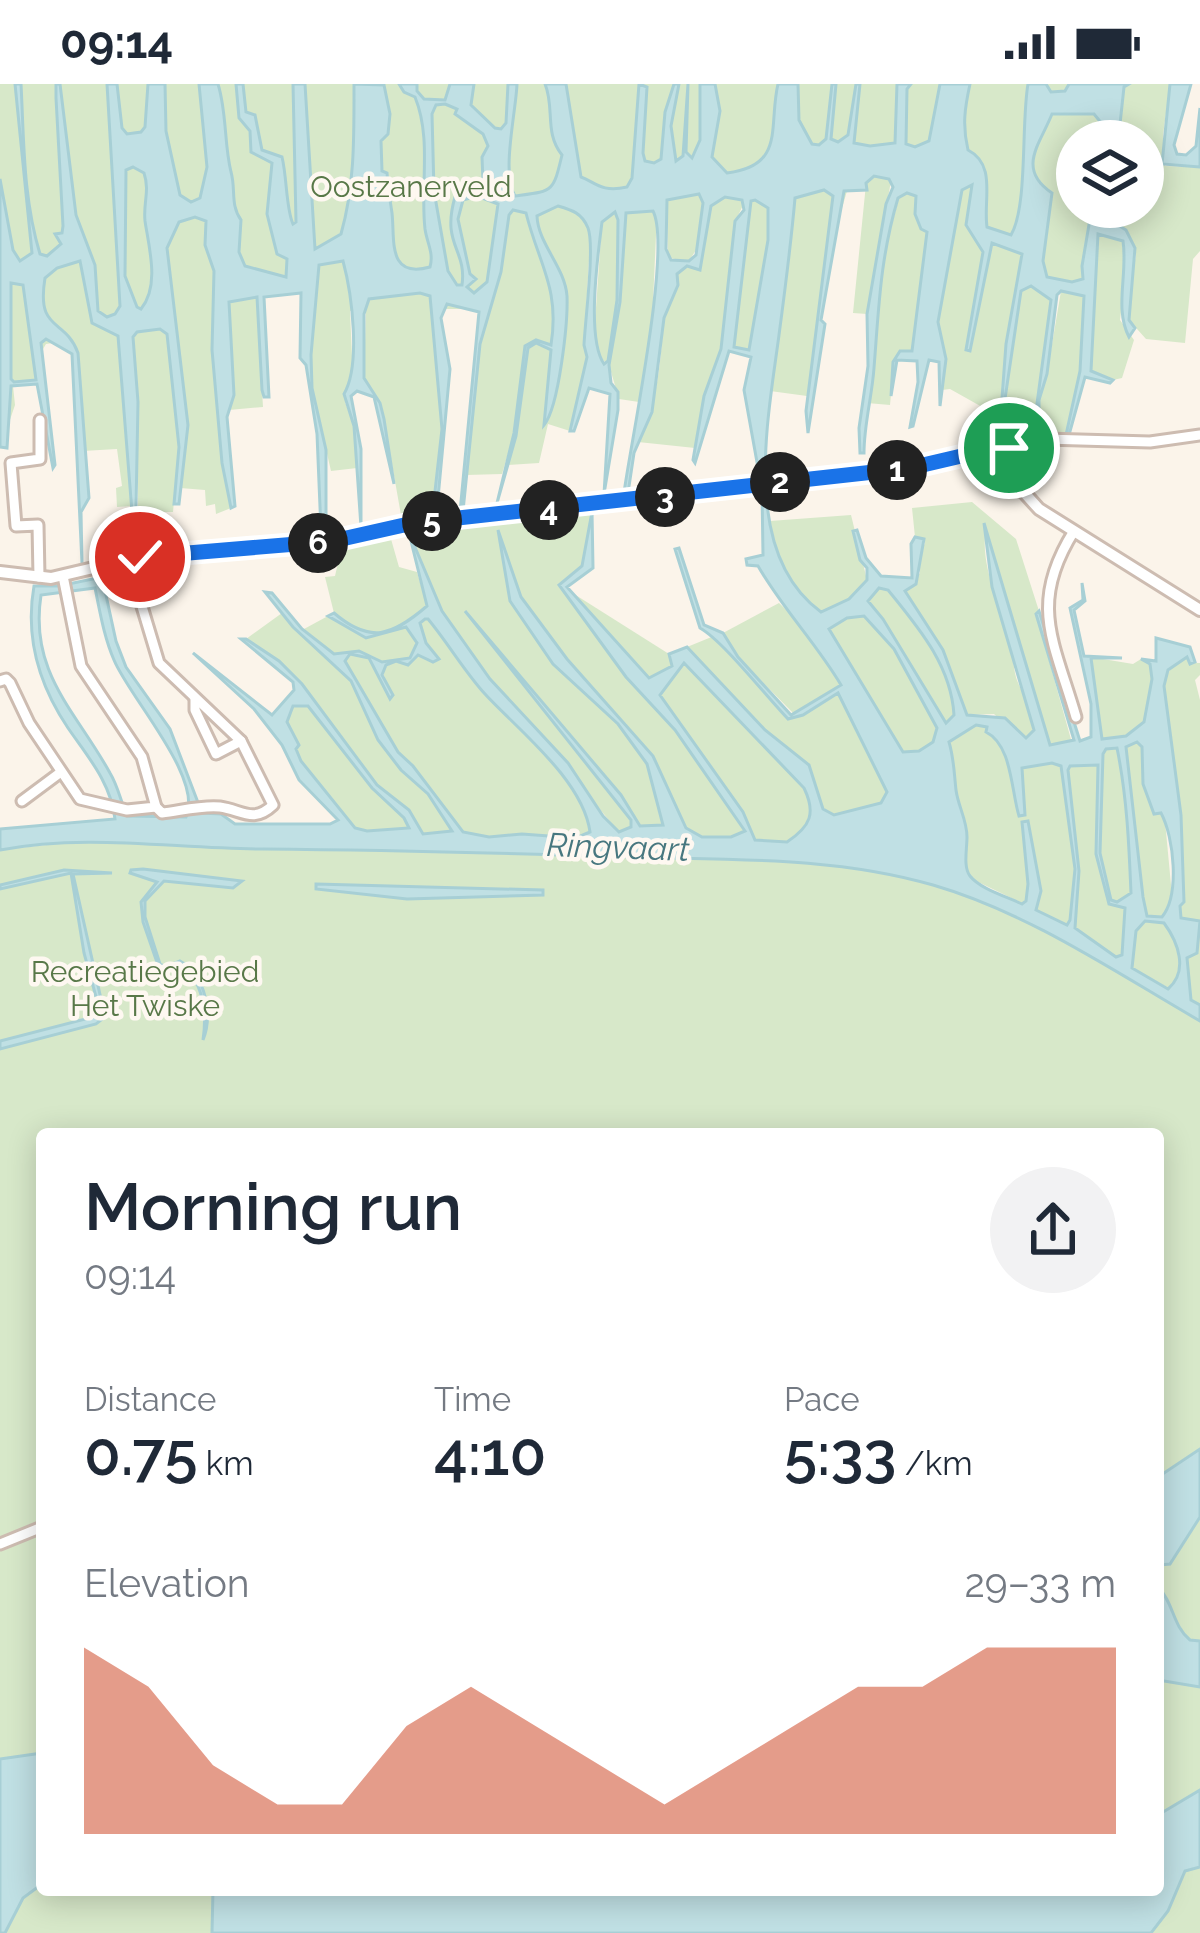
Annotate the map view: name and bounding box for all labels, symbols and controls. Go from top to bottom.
text: 09:14 [60,16,173,69]
map controls [1056,120,1164,228]
button: layers [1056,120,1164,228]
park label: Oostzanerveld [310,169,512,204]
pin [958,397,1060,499]
icon: arrive [976,415,1042,481]
pin: 1 [867,440,927,500]
text: 1 [889,450,905,489]
pin: 2 [750,452,810,512]
text: 2 [771,462,789,501]
pin: 3 [635,467,695,527]
text: 3 [656,477,674,516]
pin: 4 [519,480,579,540]
text: 4 [540,490,558,529]
pin: 5 [402,491,462,551]
text: 5 [423,501,441,540]
pin [89,506,191,608]
pin: 6 [288,513,348,573]
text: 6 [308,523,328,562]
icon: check [107,524,173,590]
water label: Ringvaart [546,825,690,869]
park label: Recreatiegebied Het Twiske [31,954,259,1023]
button: share [990,1167,1116,1293]
text: Morning run [84,1168,462,1245]
text: 09:14 [84,1252,176,1298]
text: Distance [84,1380,216,1419]
text: Time [434,1380,511,1419]
text: Pace [784,1380,860,1419]
text: 0.75 [84,1419,197,1489]
text: 4:10 [434,1419,546,1489]
text: 5:33 [784,1419,896,1489]
text: km [197,1444,254,1483]
text: /km [896,1444,973,1483]
text: Elevation [84,1560,250,1606]
text: 29–33 m [965,1560,1116,1606]

